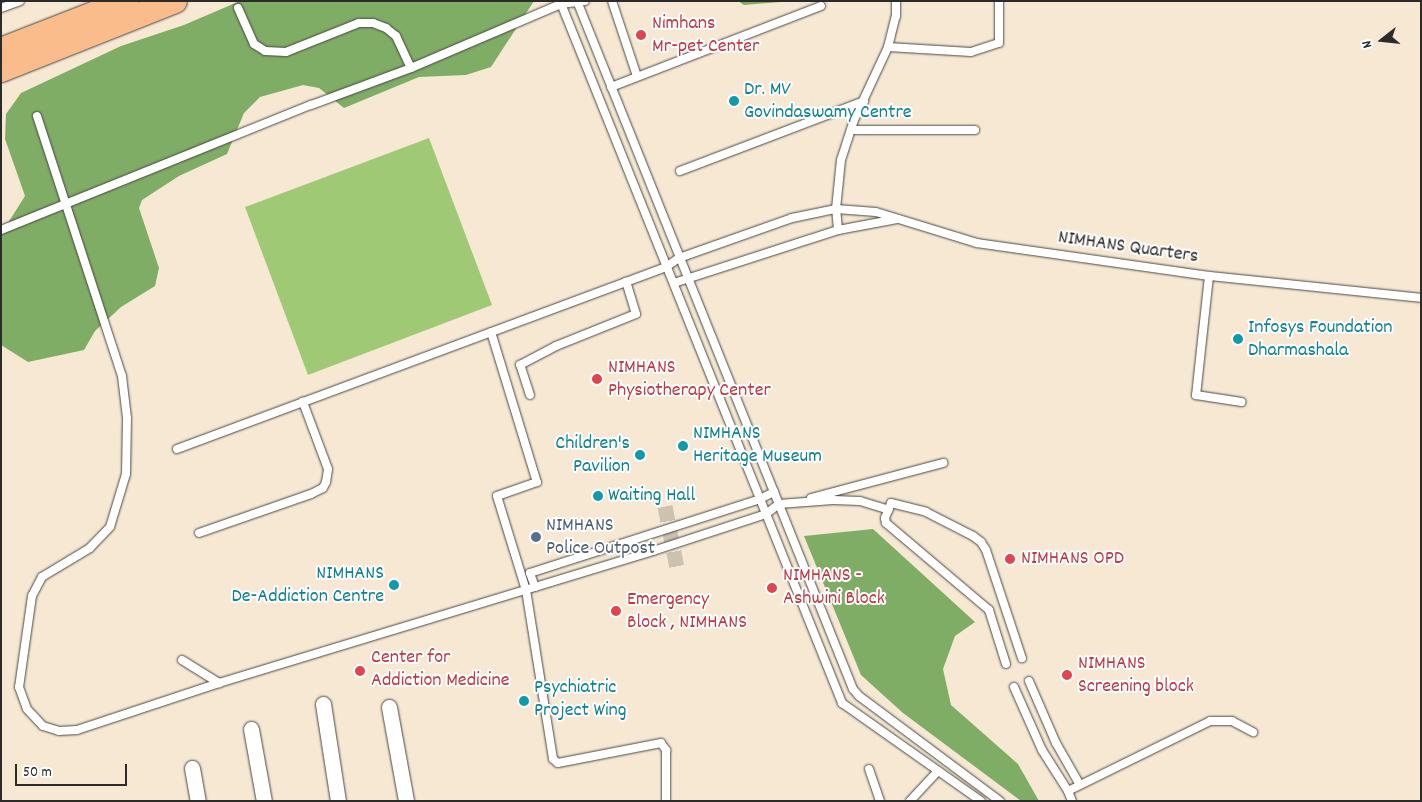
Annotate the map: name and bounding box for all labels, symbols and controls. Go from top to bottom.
place label: Nimhans Mr-pet Center [652,12,759,59]
north arrow [1357,15,1407,65]
marker: Nimhans Mr-pet Center [634,28,648,42]
text: N [1357,38,1378,50]
place label: Dr. MV Govindaswamy Centre [744,78,912,125]
marker: Dr. MV Govindaswamy Centre [728,95,740,107]
street label: NIMHANS Quarters [1056,226,1200,270]
place label: Infosys Foundation Dharmashala [1248,316,1393,363]
marker: Infosys Foundation Dharmashala [1232,333,1244,345]
place label: NIMHANS Physiotherapy Center [608,356,771,403]
marker: NIMHANS Physiotherapy Center [590,372,604,386]
place label: NIMHANS Heritage Museum [693,422,822,469]
place label: Children's Pavilion [555,432,630,479]
marker: NIMHANS Heritage Museum [677,440,689,452]
marker: Children's Pavilion [634,449,646,461]
place label: Waiting Hall [608,484,695,508]
marker: Waiting Hall [592,490,604,502]
place label: NIMHANS Police Outpost [546,514,655,561]
marker: NIMHANS Police Outpost [530,531,542,543]
place label: NIMHANS OPD [1021,547,1124,571]
marker: NIMHANS OPD [1003,552,1017,566]
place label: NIMHANS De-Addiction Centre [231,562,384,609]
place label: NIMHANS - Ashwini Block [783,564,885,611]
marker: NIMHANS De-Addiction Centre [388,579,400,591]
marker: NIMHANS - Ashwini Block [765,581,779,595]
place label: Emergency Block , NIMHANS [627,588,747,635]
marker: Emergency Block , NIMHANS [609,604,623,618]
place label: Center for Addiction Medicine [371,647,509,694]
place label: NIMHANS Screening block [1078,652,1194,699]
marker: Center for Addiction Medicine [353,664,367,678]
marker: NIMHANS Screening block [1060,668,1074,682]
place label: Psychiatric Project Wing [534,677,627,724]
marker: Psychiatric Project Wing [518,695,530,707]
scale bar [18,754,130,786]
text: 50 m [23,762,52,784]

